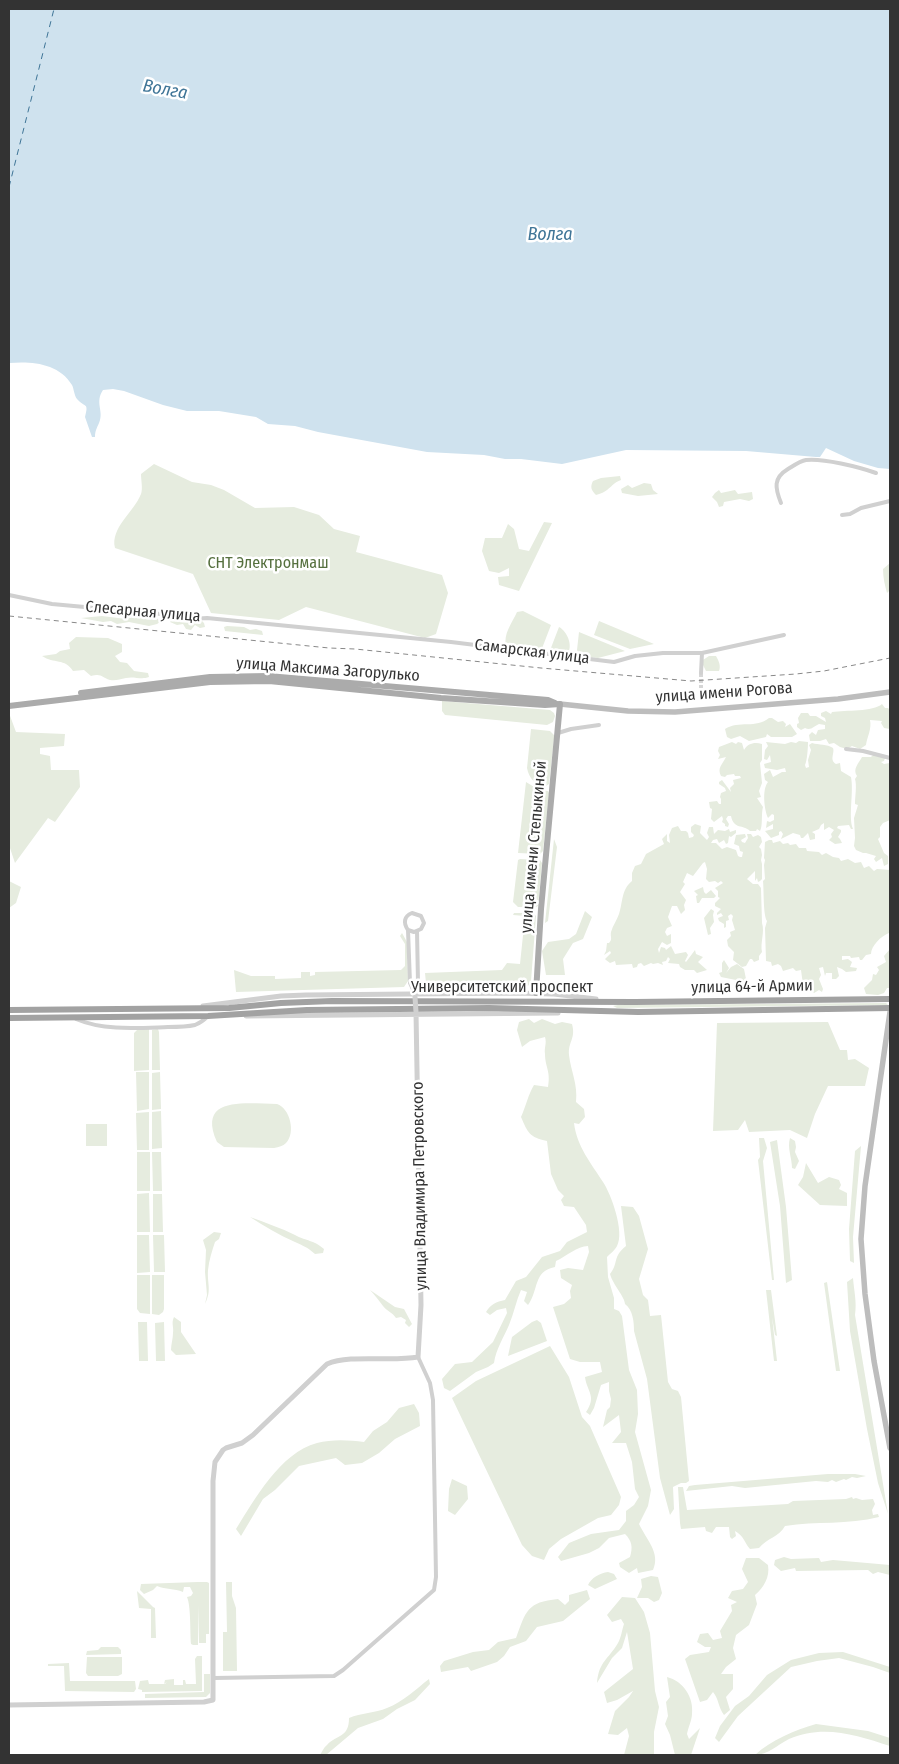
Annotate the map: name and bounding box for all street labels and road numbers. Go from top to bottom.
street label: Слесарная улица [85,597,201,627]
street label: Самарская улица [473,635,591,669]
street label: улица Максима Загорулько [236,654,420,686]
street label: улица имени Рогова [655,679,793,707]
street label: улица имени Степыкиной [517,760,551,934]
street label: улица 64-й Армии [691,976,813,998]
street label: Университетский проспект [411,978,593,998]
street label: улица Владимира Петровского [409,1081,431,1291]

